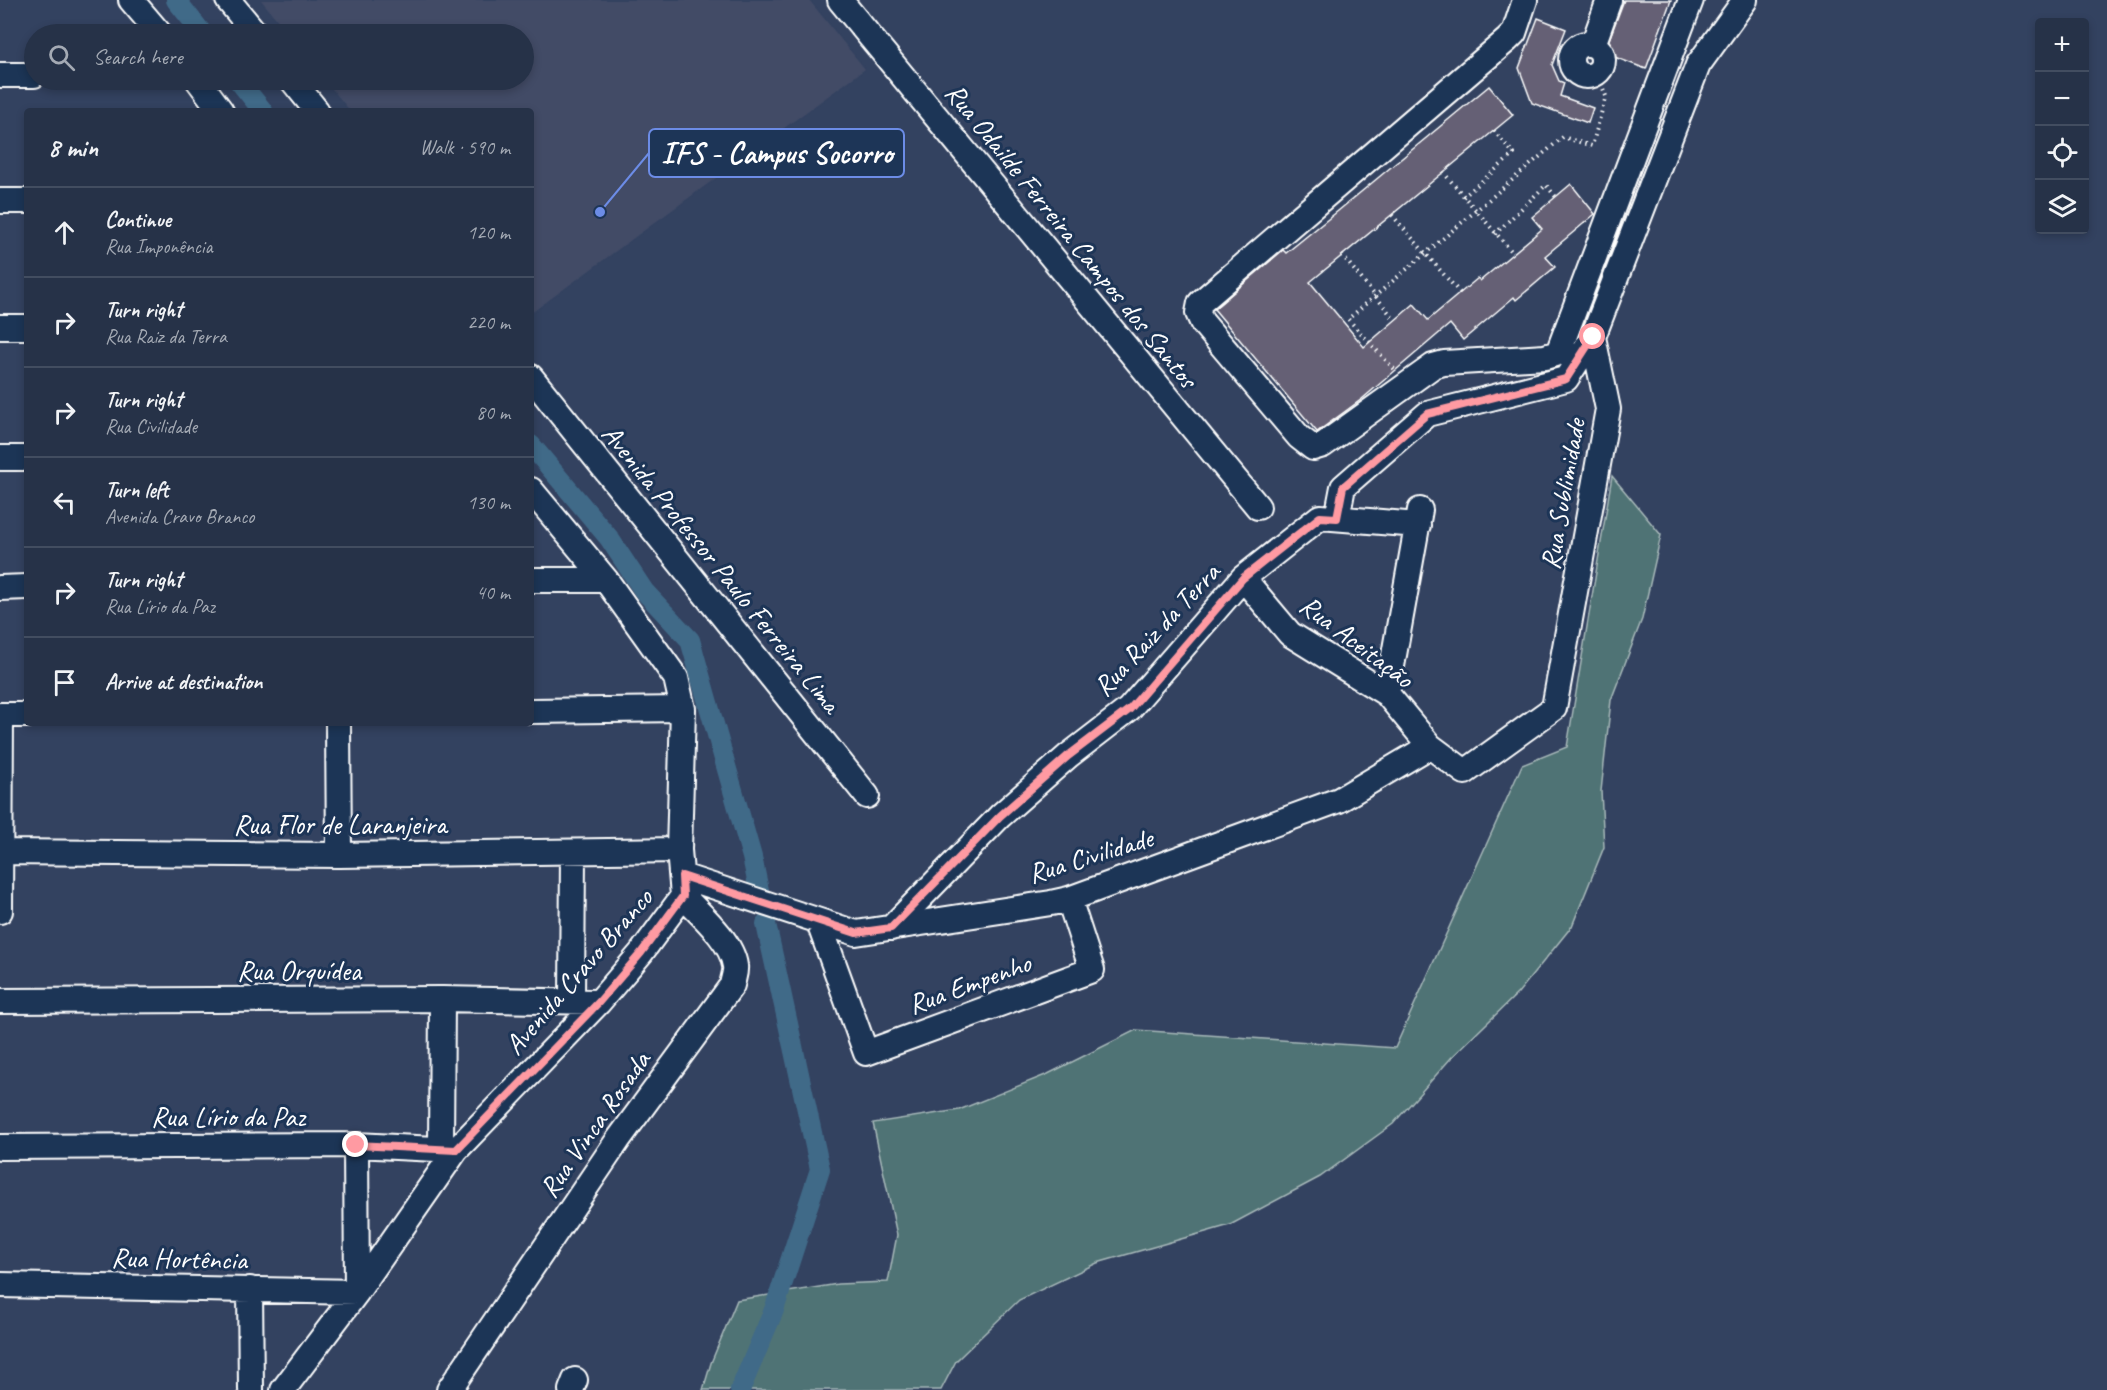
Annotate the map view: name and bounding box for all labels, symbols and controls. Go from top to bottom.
map controls [2035,18,2089,234]
button: + [2035,18,2089,72]
search box [24,24,534,90]
icon: search [45,41,78,74]
text: Search here [93,43,183,71]
button: − [2035,72,2089,126]
street label: Rua Odailde Ferreira Campos dos Santos [938,76,1207,397]
button: locate [2035,126,2089,180]
callout: IFS - Campus Socorro [649,129,904,177]
text: 8 min [48,131,98,164]
text: IFS - Campus Socorro [661,134,896,172]
text: Walk · 590 m [420,135,510,160]
button: layers [2035,180,2089,234]
text: Continue [105,206,171,234]
icon: ahead [48,216,81,249]
text: 120 m [467,220,510,245]
text: Rua Imponência [105,234,213,259]
text: Turn right [105,296,182,324]
icon: right [48,306,81,339]
text: 220 m [467,310,510,335]
route start [1579,323,1605,349]
text: Rua Raiz da Terra [105,324,227,349]
text: Turn right [105,386,182,414]
icon: right [48,396,81,429]
text: 80 m [476,400,510,425]
text: Rua Civilidade [105,414,197,439]
street label: Rua Sublimidade [1532,414,1593,572]
street label: Avenida Professor Paulo Ferreira Lima [594,417,850,722]
text: Turn left [105,476,169,504]
icon: left [48,486,81,519]
text: 130 m [467,490,510,515]
text: Avenida Cravo Branco [105,504,254,529]
street label: Rua Raiz da Terra [1085,554,1228,704]
text: Turn right [105,566,182,594]
icon: right [48,576,81,609]
text: 40 m [476,580,510,605]
street label: Rua Aceitação [1293,587,1422,697]
text: Rua Lírio da Paz [105,594,215,619]
icon: arrive [48,666,81,699]
text: Arrive at destination [105,668,262,696]
street label: Rua Flor de Laranjeira [234,807,449,842]
street label: Rua Civilidade [1024,819,1159,891]
street label: Avenida Cravo Branco [497,879,661,1062]
street label: Rua Empenho [903,944,1037,1022]
street label: Rua Orquídea [237,953,363,988]
street label: Rua Vinca Rosada [531,1043,659,1204]
street label: Rua Lírio da Paz [151,1099,307,1134]
route end [342,1131,368,1157]
street label: Rua Hortência [111,1240,249,1277]

